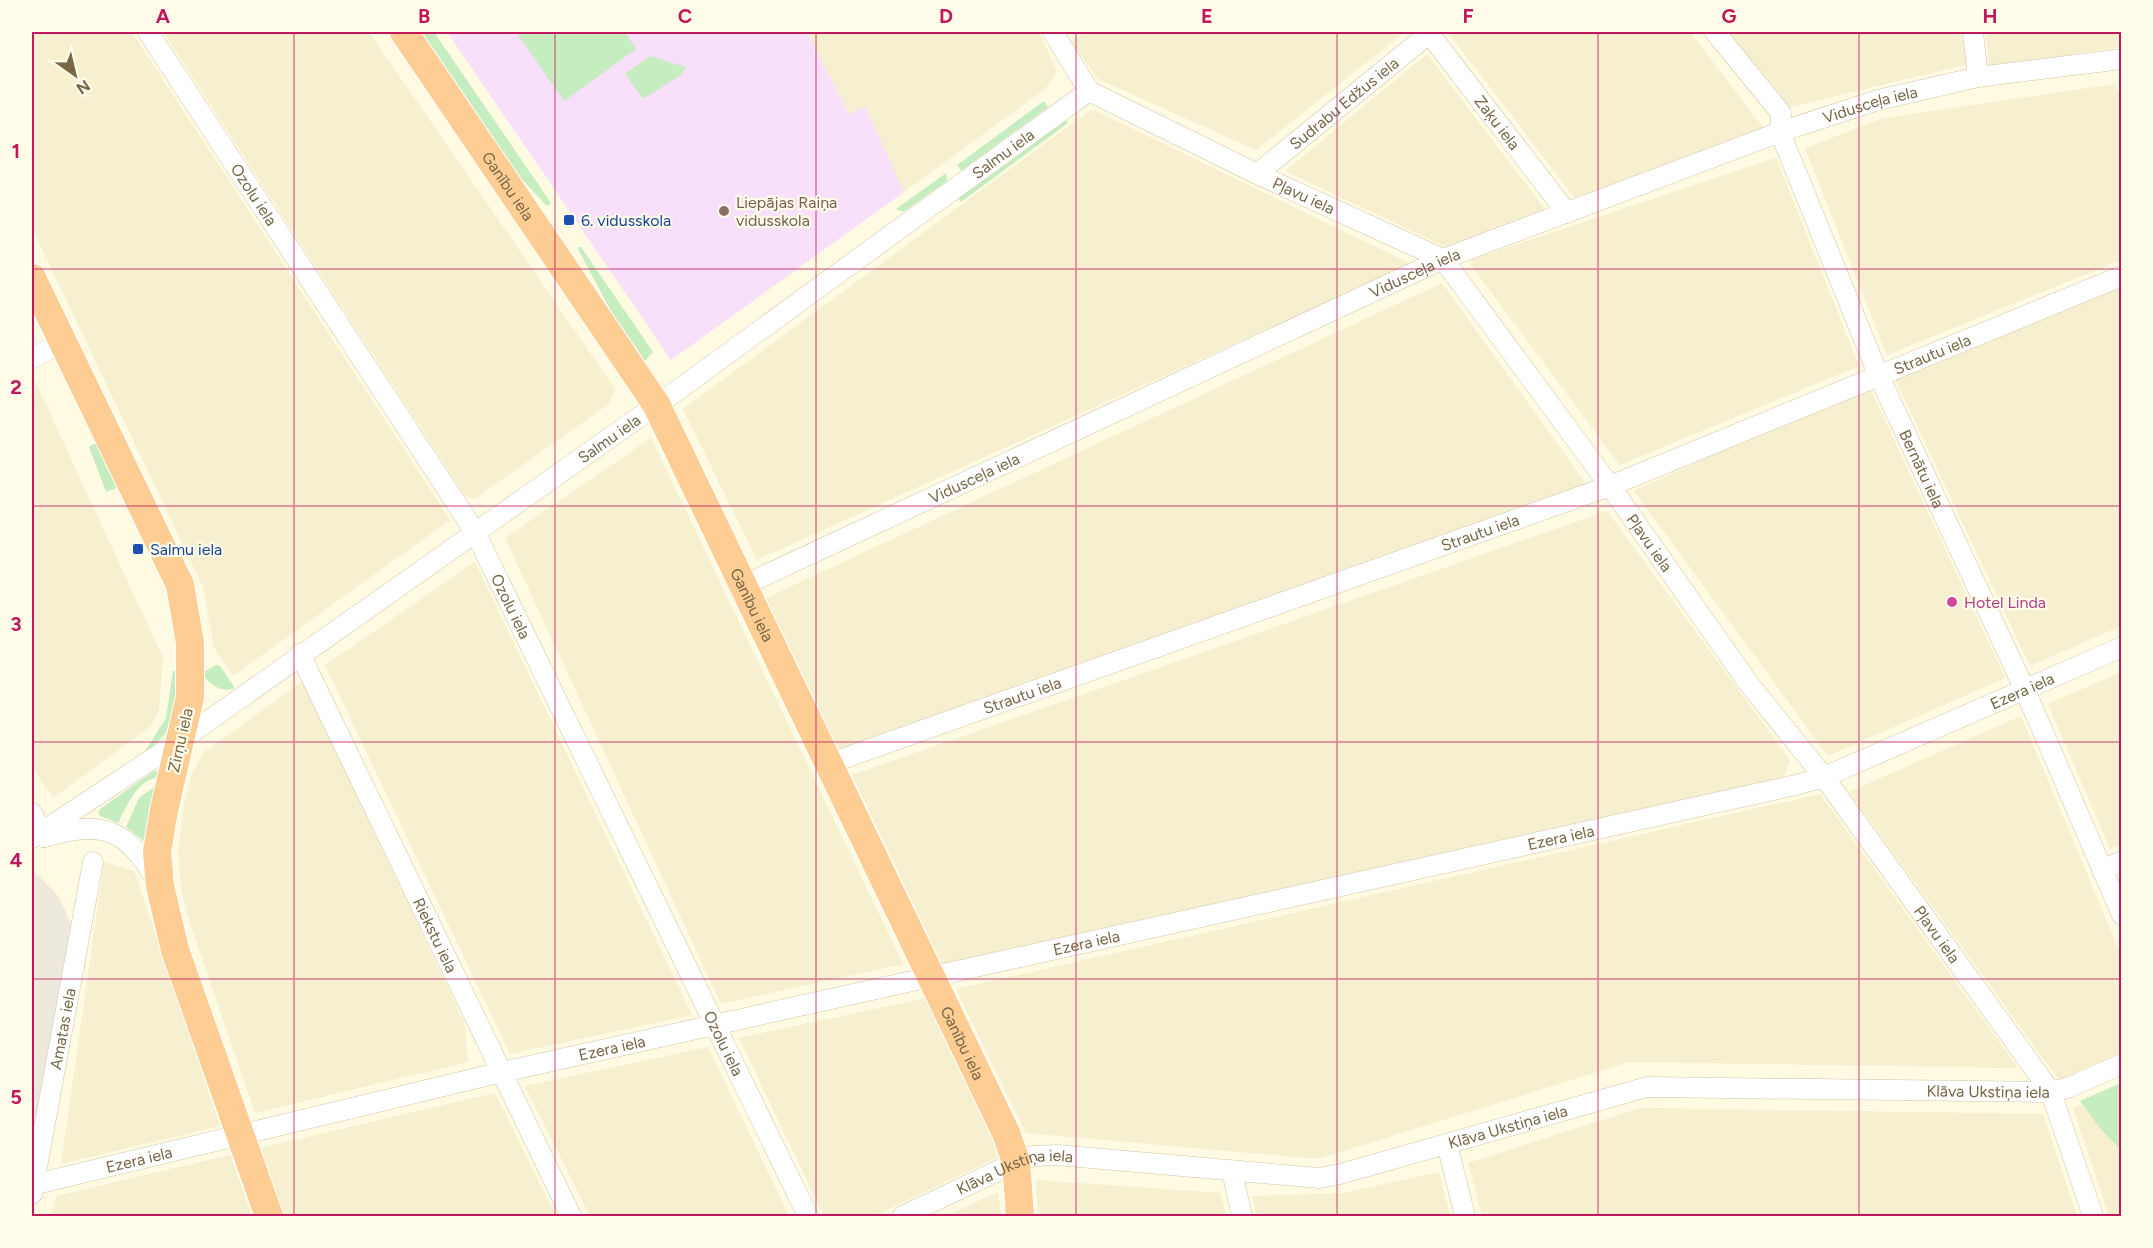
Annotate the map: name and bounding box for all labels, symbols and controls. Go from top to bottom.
text: A [156,4,171,28]
text: B [418,4,430,28]
text: C [678,4,692,28]
text: D [939,4,953,28]
text: E [1201,4,1213,28]
text: F [1462,4,1474,28]
text: G [1722,4,1737,28]
text: H [1983,4,1998,28]
north arrow [45,45,105,105]
street label: Sudrabu Edžus iela [1286,53,1403,154]
text: N [73,76,94,98]
street label: Vidusceļa iela [1820,82,1919,127]
street label: Zaķu iela [1470,92,1524,154]
street label: Salmu iela [968,125,1038,183]
text: 1 [12,139,20,163]
street label: Ganību iela [478,148,538,224]
street label: Ozolu iela [227,160,281,229]
street label: Pļavu iela [1270,173,1338,218]
place label: Liepājas Raiņa vidusskola [736,193,837,230]
marker: Liepājas Raiņa vidusskola [717,204,731,218]
place label: 6. vidusskola [581,211,671,230]
marker: 6. vidusskola [562,213,576,227]
street label: Vidusceļa iela [1366,244,1463,302]
street label: Strautu iela [1891,330,1974,379]
text: 2 [10,375,22,399]
street label: Salmu iela [574,410,644,467]
street label: Bernātu iela [1895,427,1948,511]
street label: Vidusceļa iela [926,449,1023,508]
street label: Strautu iela [1439,510,1522,555]
street label: Pļavu iela [1623,510,1676,575]
place label: Salmu iela [150,540,222,559]
marker: Salmu iela [131,542,145,556]
street label: Ganību iela [726,565,778,645]
street label: Ozolu iela [487,571,535,642]
place label: Hotel Linda [1964,593,2046,612]
marker: Hotel Linda [1945,595,1959,609]
text: 3 [10,612,22,636]
street label: Ezera iela [1987,669,2057,713]
street label: Strautu iela [981,673,1064,718]
street label: Zirņu iela [164,706,197,774]
street label: Ezera iela [1526,821,1596,854]
text: 4 [10,848,23,872]
street label: Riekstu iela [409,895,461,976]
street label: Pļavu iela [1910,902,1964,967]
street label: Ezera iela [1051,926,1122,959]
street label: Amatas iela [46,987,80,1071]
street label: Ganību iela [937,1003,988,1083]
street label: Ozolu iela [700,1008,747,1079]
street label: Ezera iela [577,1031,647,1065]
street label: Klāva Ukstiņa iela [1927,1081,2050,1102]
text: 5 [10,1085,22,1109]
street label: Klāva Ukstiņa iela [1446,1101,1570,1153]
street label: Ezera iela [104,1143,174,1177]
street label: Klāva Ukstiņa iela [954,1146,1074,1199]

